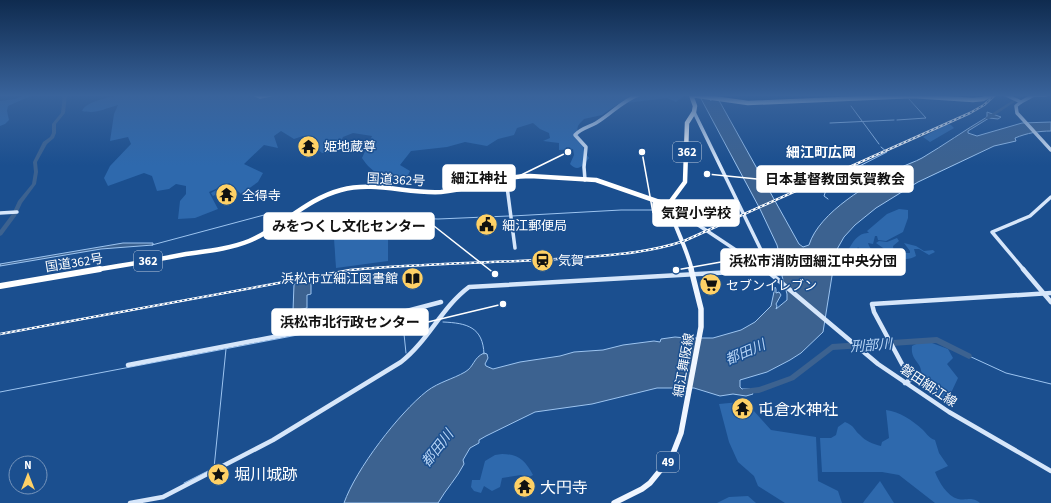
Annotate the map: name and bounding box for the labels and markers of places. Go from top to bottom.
temple icon: 姫地蔵尊 [296,133,322,159]
place label: 姫地蔵尊 [324,138,376,156]
callout: 細江神社 [443,165,515,191]
callout: 日本基督教団気賀教会 [757,166,913,192]
temple icon: 全得寺 [213,182,239,208]
place label: 全得寺 [242,187,281,205]
callout: 気賀小学校 [653,200,739,226]
public building icon: 細江郵便局 [473,212,499,238]
callout: みをつくし文化センター [264,213,434,239]
place label: 細江郵便局 [502,217,567,235]
station icon: 気賀 [529,247,555,273]
callout: 浜松市消防団細江中央分団 [721,249,905,275]
place label: 気賀 [558,252,584,270]
library icon: 浜松市立細江図書館 [400,265,426,291]
place label: 浜松市立細江図書館 [281,270,398,288]
supermarket icon: セブンイレブン [698,272,724,298]
place label: セブンイレブン [726,277,817,295]
callout: 浜松市北行政センター [272,309,428,335]
temple icon: 屯倉水神社 [730,396,756,422]
place label: 屯倉水神社 [758,399,838,421]
place icon: 堀川城跡 [206,461,232,487]
place label: 堀川城跡 [234,464,298,486]
temple icon: 大円寺 [511,474,537,500]
place label: 大円寺 [540,477,588,499]

